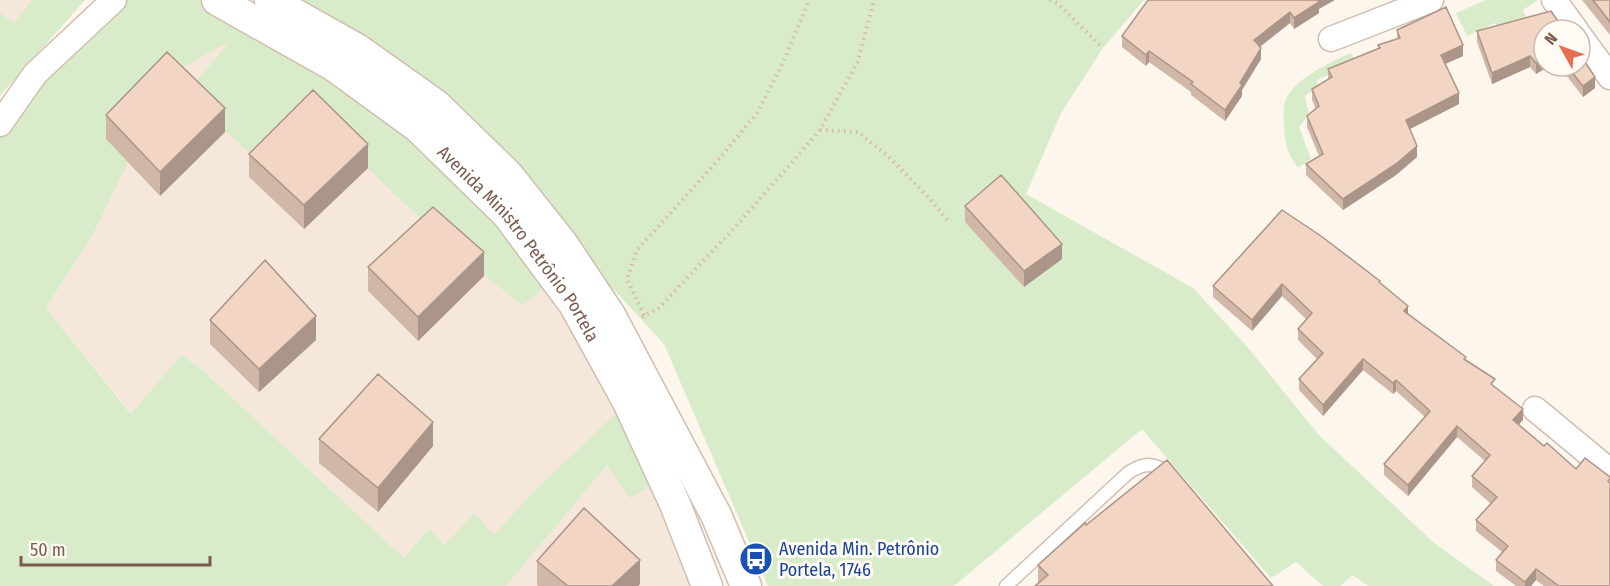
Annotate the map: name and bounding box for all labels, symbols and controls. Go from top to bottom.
north arrow [1532,18,1592,78]
text: N [1541,29,1561,48]
street label: Avenida Ministro Petrônio Portela [433,141,604,346]
scale bar [21,529,210,567]
place label: Avenida Min. Petrônio Portela, 1746 [779,538,939,581]
text: 50 m [30,539,66,561]
bus stop icon: Avenida Min. Petrônio Portela, 1746 [738,541,774,577]

